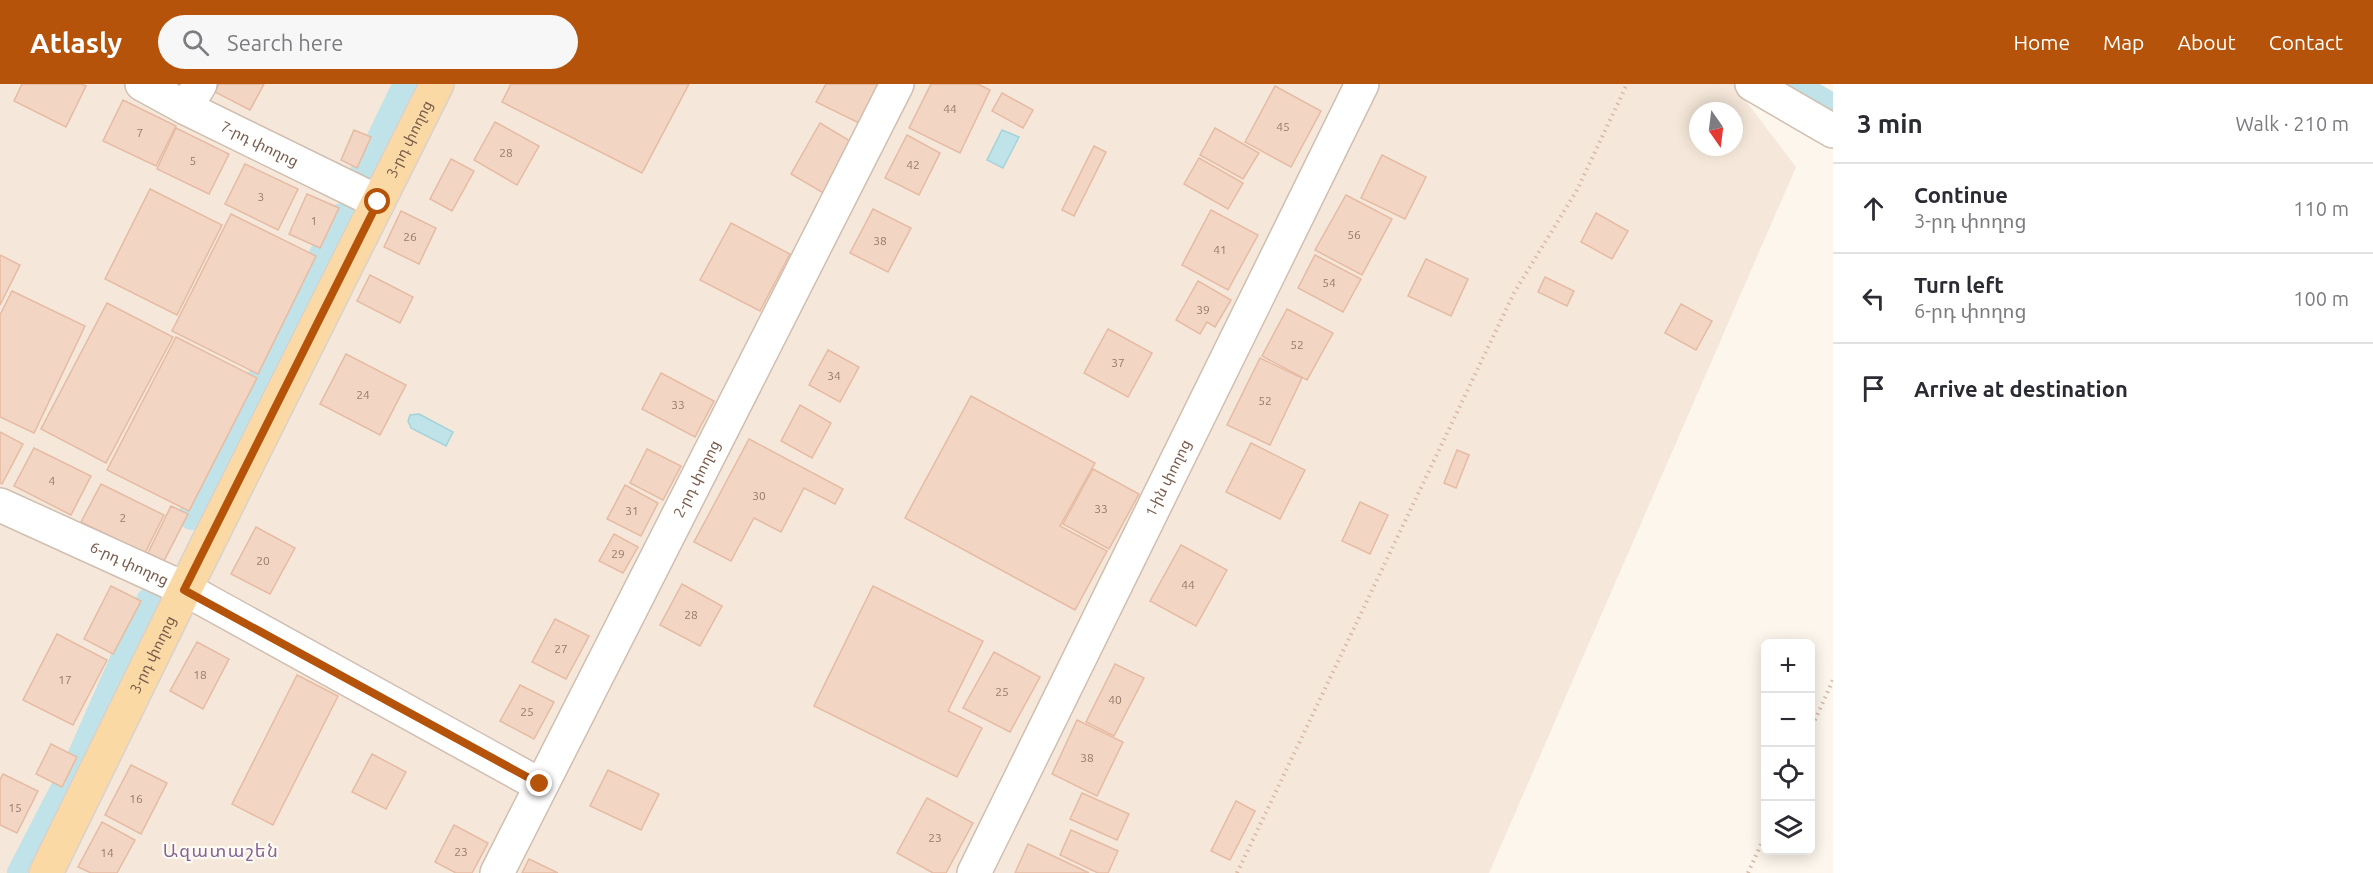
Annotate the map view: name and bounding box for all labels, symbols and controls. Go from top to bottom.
search box [158,15,578,69]
icon: search [179,26,212,59]
text: Atlasly [30,27,122,58]
text: Search here [227,30,343,55]
text: Home [2013,30,2070,54]
text: Map [2103,30,2144,54]
text: About [2177,30,2236,54]
text: Contact [2269,30,2343,54]
street label: 3-րդ փողոց [383,97,436,180]
house number: 44 [943,102,957,115]
north arrow [1689,102,1743,156]
text: 3 min [1857,109,1923,138]
text: Walk · 210 m [2236,112,2349,135]
street label: 7-րդ փողոց [218,117,301,171]
house number: 45 [1276,120,1290,133]
house number: 7 [137,126,143,139]
house number: 28 [499,146,513,159]
house number: 5 [190,154,196,167]
house number: 42 [906,158,920,171]
text: Continue [1914,182,2008,207]
route start [364,188,390,214]
house number: 3 [258,190,264,203]
icon: ahead [1857,192,1890,225]
text: 110 m [2293,197,2349,220]
text: 3-րդ փողոց [1914,209,2026,232]
house number: 1 [311,214,317,227]
house number: 56 [1347,228,1361,241]
house number: 26 [403,230,417,243]
house number: 38 [873,234,887,247]
house number: 41 [1213,243,1227,256]
text: Turn left [1914,272,2004,297]
house number: 54 [1322,276,1336,289]
icon: left [1857,282,1890,315]
text: 100 m [2293,287,2349,310]
text: 6-րդ փողոց [1914,299,2026,322]
house number: 39 [1196,303,1210,316]
house number: 52 [1290,338,1304,351]
house number: 37 [1111,356,1125,369]
house number: 34 [827,369,841,382]
icon: arrive [1857,372,1890,405]
text: Arrive at destination [1914,376,2128,401]
house number: 24 [356,388,370,401]
house number: 52 [1258,394,1272,407]
house number: 33 [671,398,685,411]
street label: 2-րդ փողոց [670,437,724,520]
street label: 1-ին փողոց [1142,437,1195,519]
house number: 4 [49,474,56,487]
house number: 30 [752,489,766,502]
house number: 33 [1094,502,1108,515]
house number: 31 [625,504,639,517]
house number: 2 [120,511,126,524]
street label: 6-րդ փողոց [88,538,171,589]
house number: 29 [611,547,625,560]
house number: 20 [256,554,270,567]
house number: 44 [1181,578,1195,591]
house number: 28 [684,608,698,621]
street label: 3-րդ փողոց [126,613,179,696]
map controls [1761,639,1815,855]
button: + [1761,639,1815,693]
house number: 27 [554,642,568,655]
house number: 18 [193,668,207,681]
house number: 17 [58,673,72,686]
house number: 25 [995,685,1009,698]
house number: 40 [1108,693,1122,706]
button: − [1761,693,1815,747]
house number: 25 [520,705,534,718]
button: locate [1761,747,1815,801]
house number: 38 [1080,751,1094,764]
route end [526,770,552,796]
house number: 16 [129,792,143,805]
house number: 15 [8,801,22,814]
button: layers [1761,801,1815,855]
house number: 23 [928,831,942,844]
district label: Ազատաշեն [163,840,279,861]
house number: 23 [454,845,468,858]
house number: 14 [100,846,114,859]

